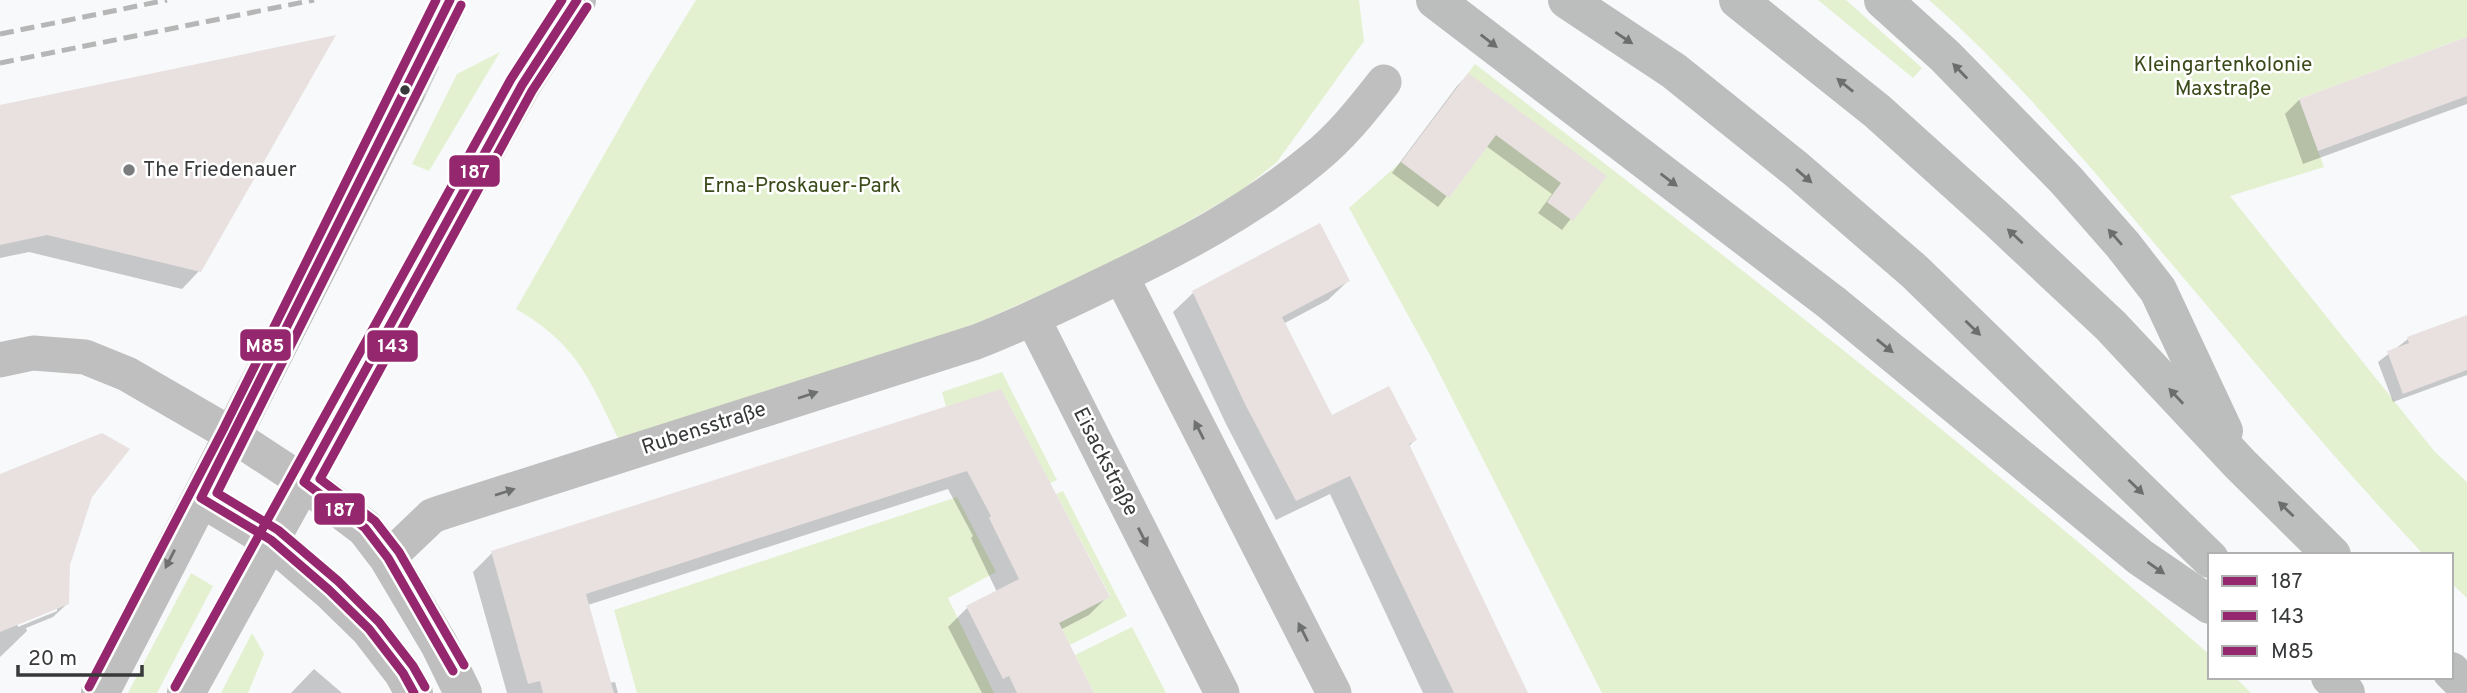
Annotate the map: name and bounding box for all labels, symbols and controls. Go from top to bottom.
one-way arrow [1615,31,1633,45]
one-way arrow [1480,34,1498,49]
park label: Kleingartenkolonie Maxstraße [2134,52,2312,103]
one-way arrow [1952,63,1968,80]
one-way arrow [1837,78,1854,93]
unlabelled marker [398,83,412,97]
line badge: 187 [448,154,501,188]
place label: The Friedenauer [143,157,297,184]
text: 187 [460,161,490,185]
marker: The Friedenauer [121,162,137,178]
one-way arrow [1796,168,1813,183]
park label: Erna-Proskauer-Park [703,173,901,200]
one-way arrow [1660,173,1678,187]
one-way arrow [2006,228,2024,244]
one-way arrow [2107,228,2123,246]
one-way arrow [1965,320,1982,337]
line badge: M85 [239,328,292,362]
line badge: 143 [366,329,419,363]
text: M85 [246,335,284,359]
text: 143 [377,335,409,359]
one-way arrow [1876,338,1893,353]
one-way arrow [2169,388,2185,405]
one-way arrow [797,390,818,400]
street label: Rubensstraße [638,396,770,462]
street label: Eisackstraße [1066,403,1144,521]
one-way arrow [1194,420,1205,440]
one-way arrow [2127,479,2144,495]
one-way arrow [495,486,516,497]
line badge: 187 [313,492,366,526]
text: 187 [325,499,355,523]
one-way arrow [2278,502,2295,518]
one-way arrow [1137,527,1148,547]
one-way arrow [164,549,175,569]
legend [2208,553,2453,679]
one-way arrow [2147,561,2165,575]
text: 187 [2271,569,2302,596]
text: 143 [2271,604,2304,631]
one-way arrow [1297,622,1308,642]
scale bar [18,634,142,678]
text: M85 [2271,639,2314,666]
text: 20 m [28,646,77,673]

